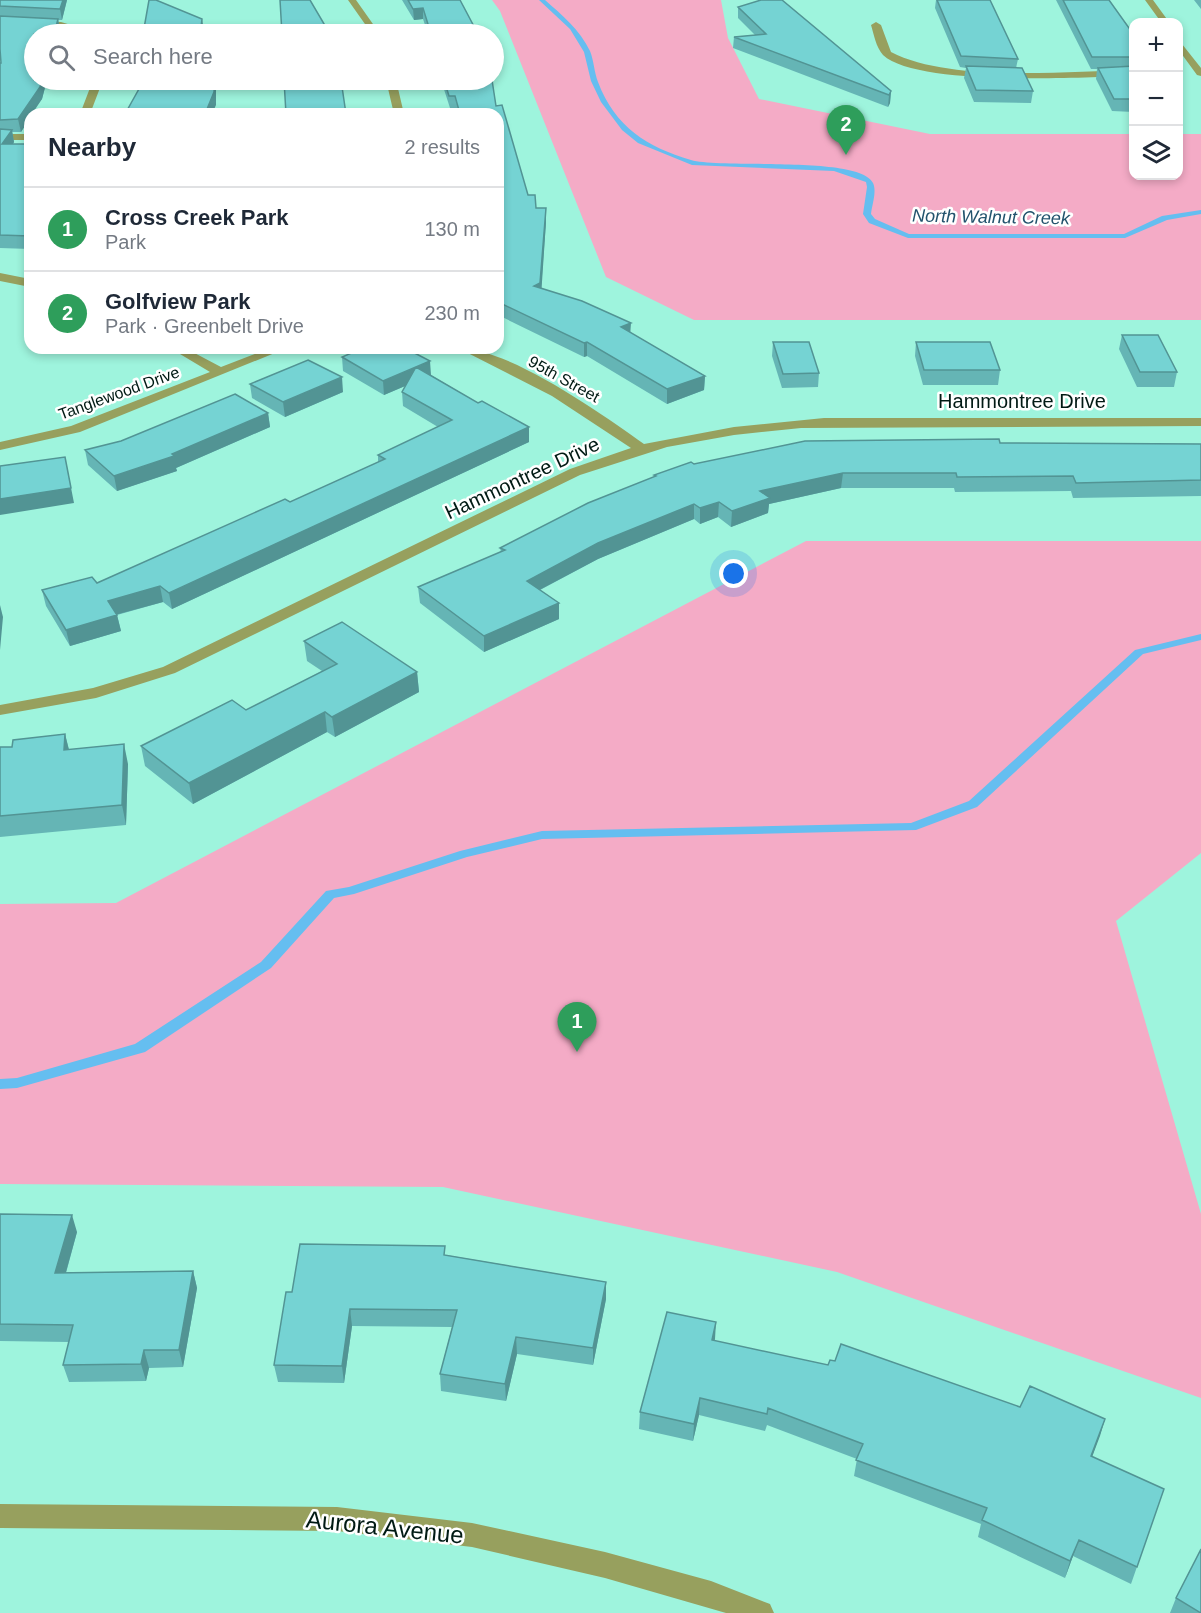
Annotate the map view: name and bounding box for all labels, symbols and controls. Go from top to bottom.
map controls [1129,18,1183,180]
button: + [1129,18,1183,72]
search box [24,24,504,90]
icon: search [45,41,78,74]
text: Search here [93,44,213,69]
button: − [1129,72,1183,126]
pin: 2 [826,106,866,155]
button: layers [1129,126,1183,180]
text: Nearby [48,132,136,162]
text: 2 results [404,136,480,158]
text: Cross Creek Park [105,205,288,230]
water label: North Walnut Creek [912,206,1071,228]
text: 1 [62,218,73,240]
text: 130 m [424,218,480,240]
text: Park [105,231,146,253]
text: Golfview Park [105,289,251,314]
text: 2 [62,302,73,324]
text: 230 m [424,302,480,324]
text: Park · Greenbelt Drive [105,315,304,337]
street label: 95th Street [526,353,603,406]
street label: Tanglewood Drive [56,363,182,423]
street label: Hammontree Drive [938,390,1106,412]
street label: Hammontree Drive [441,433,603,523]
your location [719,559,748,588]
pin: 1 [558,1002,596,1052]
street label: Aurora Avenue [305,1505,465,1549]

